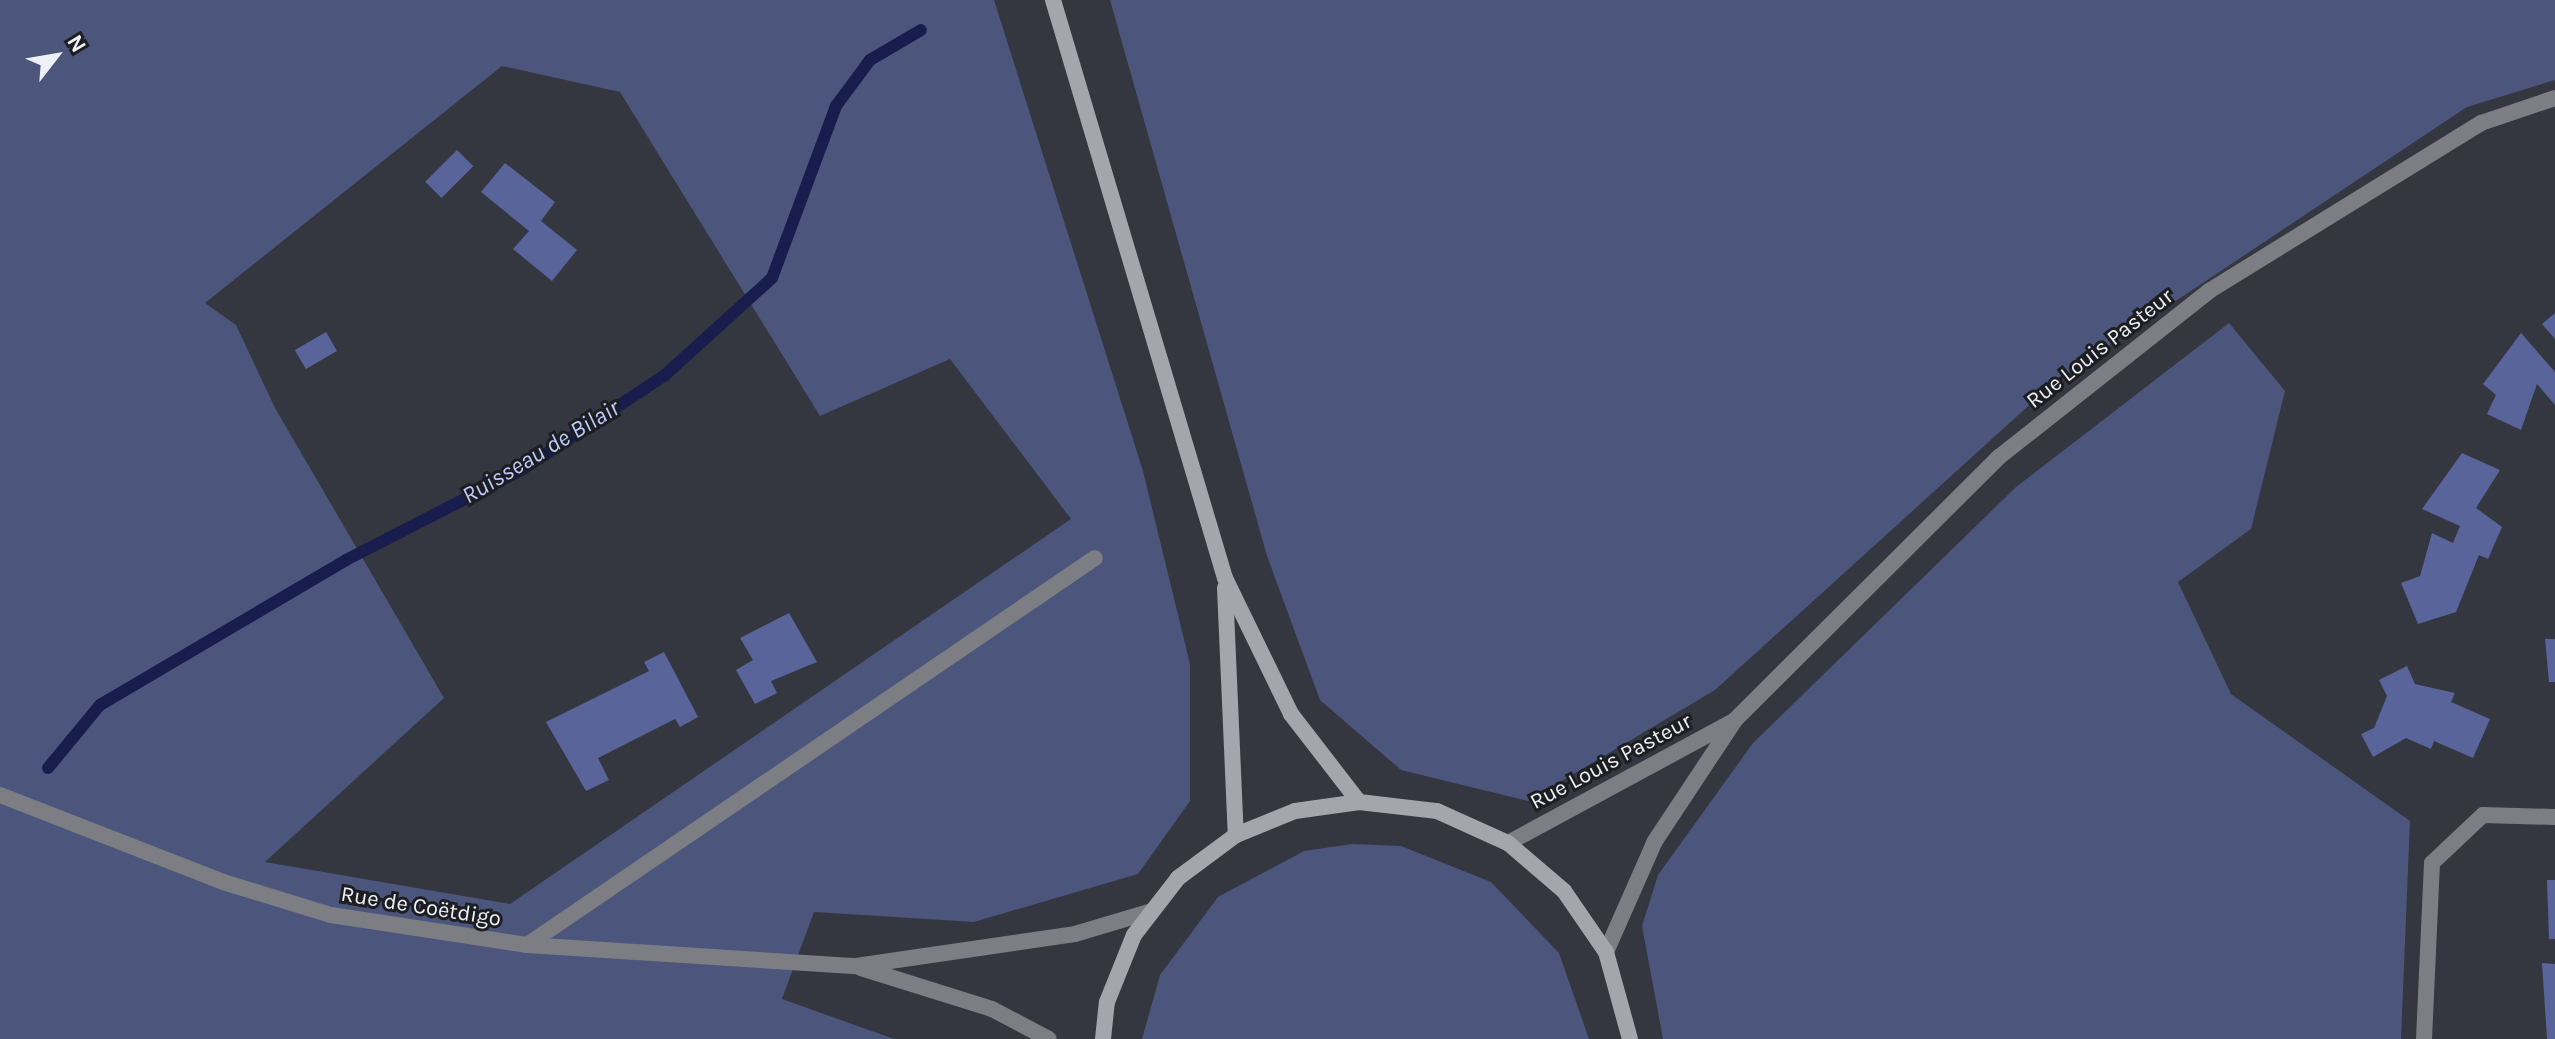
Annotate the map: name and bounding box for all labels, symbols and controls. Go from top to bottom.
north arrow [16,16,96,96]
text: N [61,30,92,57]
street label: Rue Louis Pasteur [2021,284,2179,414]
water label: Ruisseau de Bilair [457,394,625,510]
street label: Rue Louis Pasteur [1526,708,1696,816]
street label: Rue de Coëtdigo [339,881,503,933]

